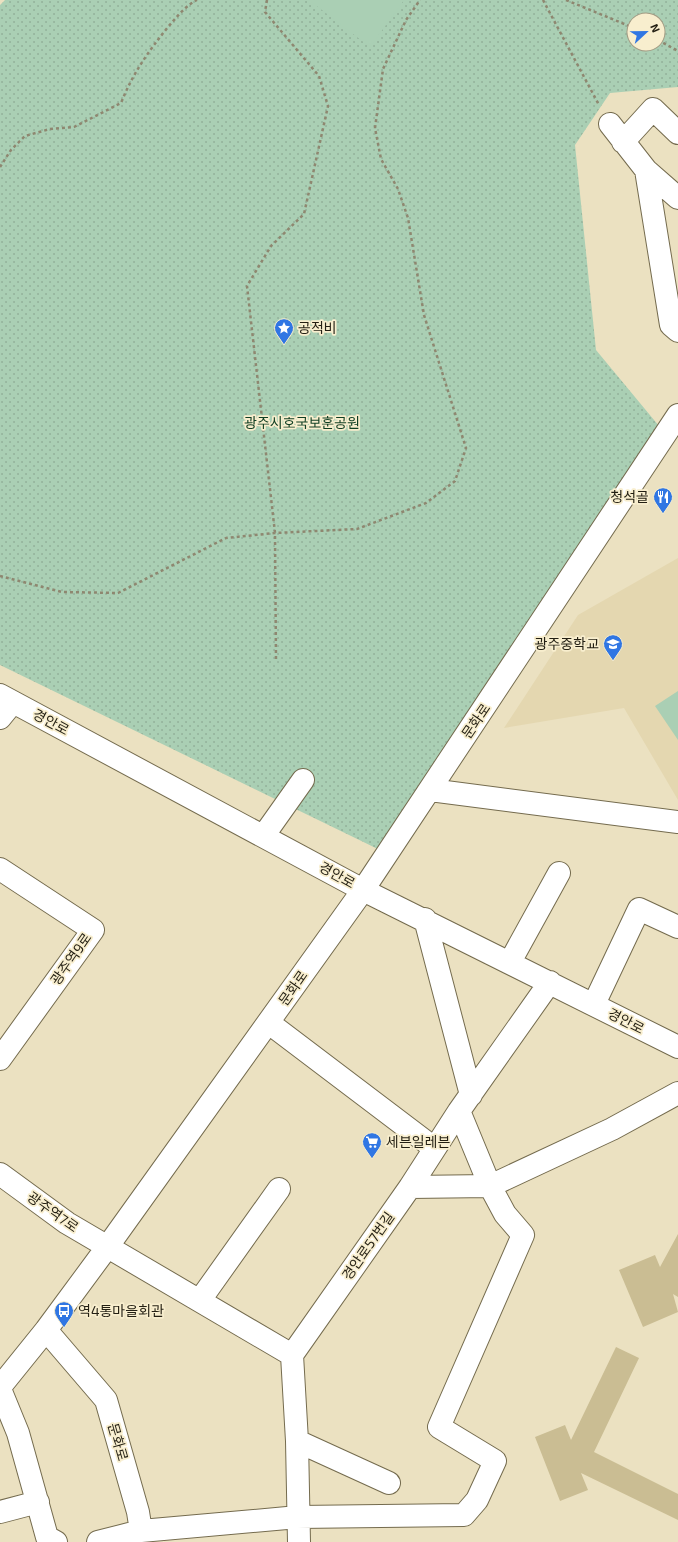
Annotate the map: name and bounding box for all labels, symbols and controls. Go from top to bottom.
north arrow [626,12,666,52]
text: N [648,22,663,34]
place icon: 공적비 [273,317,295,345]
place label: 공적비 [298,319,337,336]
park label: 광주시호국보훈공원 [244,414,360,431]
restaurant icon: 청석골 [652,486,674,514]
place label: 청석골 [610,488,649,505]
school or university icon: 광주중학교 [602,633,624,661]
place label: 광주중학교 [535,635,599,652]
street label: 문화로 [458,700,494,741]
street label: 경안로 [30,705,72,738]
street label: 경안로 [316,858,358,891]
street label: 광주역9로 [47,929,95,988]
street label: 문화로 [275,967,311,1008]
street label: 경안로 [605,1004,647,1037]
supermarket icon: 세븐일레븐 [361,1131,383,1159]
place label: 세븐일레븐 [386,1133,451,1150]
street label: 광주역7로 [24,1188,82,1235]
street label: 경안로57번길 [338,1208,397,1283]
bus stop icon: 역4통마을회관 [53,1300,75,1328]
place label: 역4통마을회관 [78,1302,164,1319]
street label: 문화로 [105,1421,132,1463]

